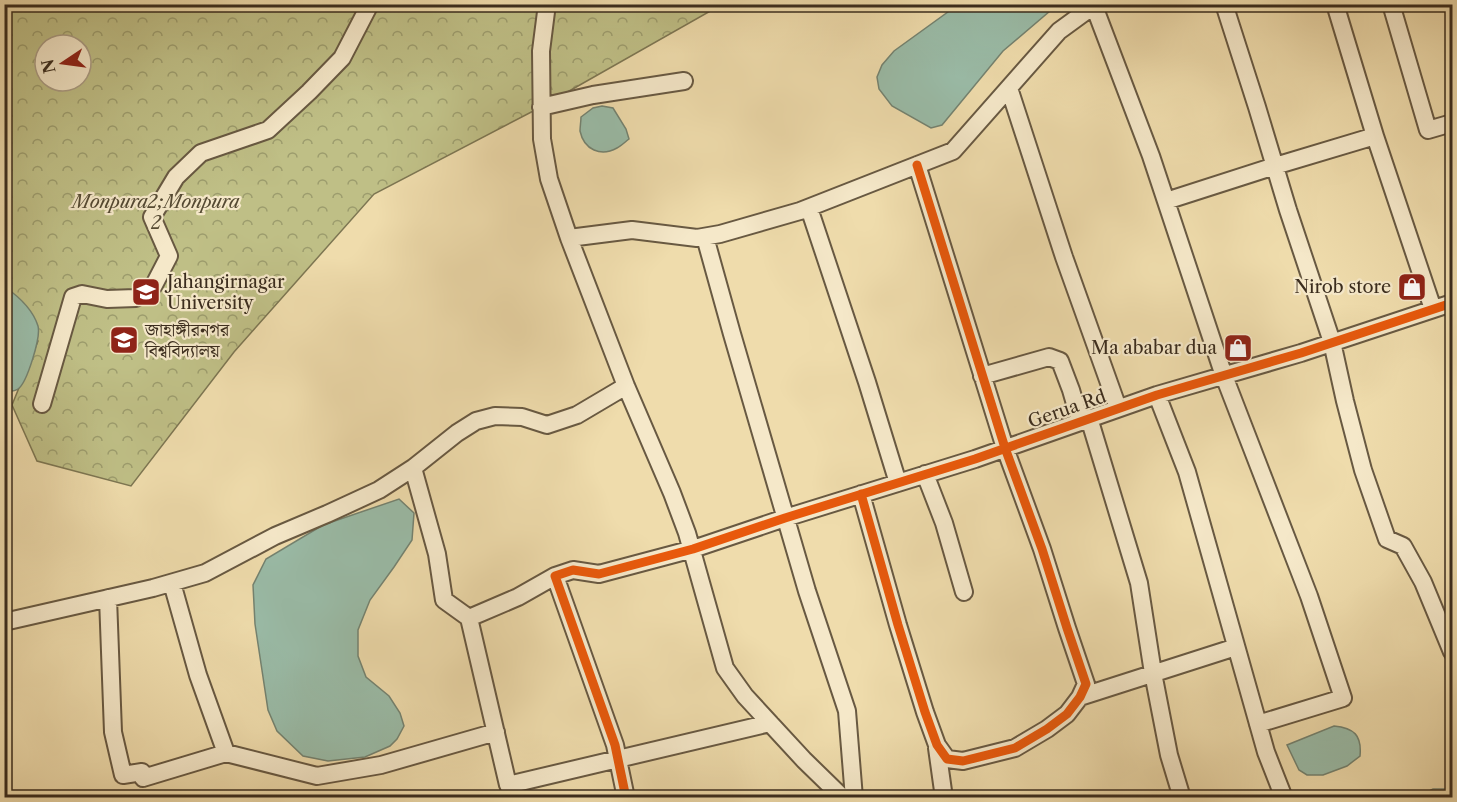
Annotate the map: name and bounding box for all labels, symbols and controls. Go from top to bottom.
north arrow [33,33,93,93]
text: N [37,57,60,75]
park label: Monpura2;Monpura 2 [70,191,240,234]
place label: Jahangirnagar University [164,271,285,314]
shop icon: Nirob store [1396,271,1428,303]
school or university icon: Jahangirnagar University [130,276,162,308]
place label: Nirob store [1294,276,1391,298]
place label: জাহাঙ্গীরনগর বিশ্ববিদ্যালয় [144,319,230,362]
school or university icon: জাহাঙ্গীরনগর বিশ্ববিদ্যালয় [108,324,140,356]
shop icon: Ma ababar dua [1222,332,1254,364]
place label: Ma ababar dua [1091,337,1217,359]
street label: Gerua Rd [1025,385,1109,433]

